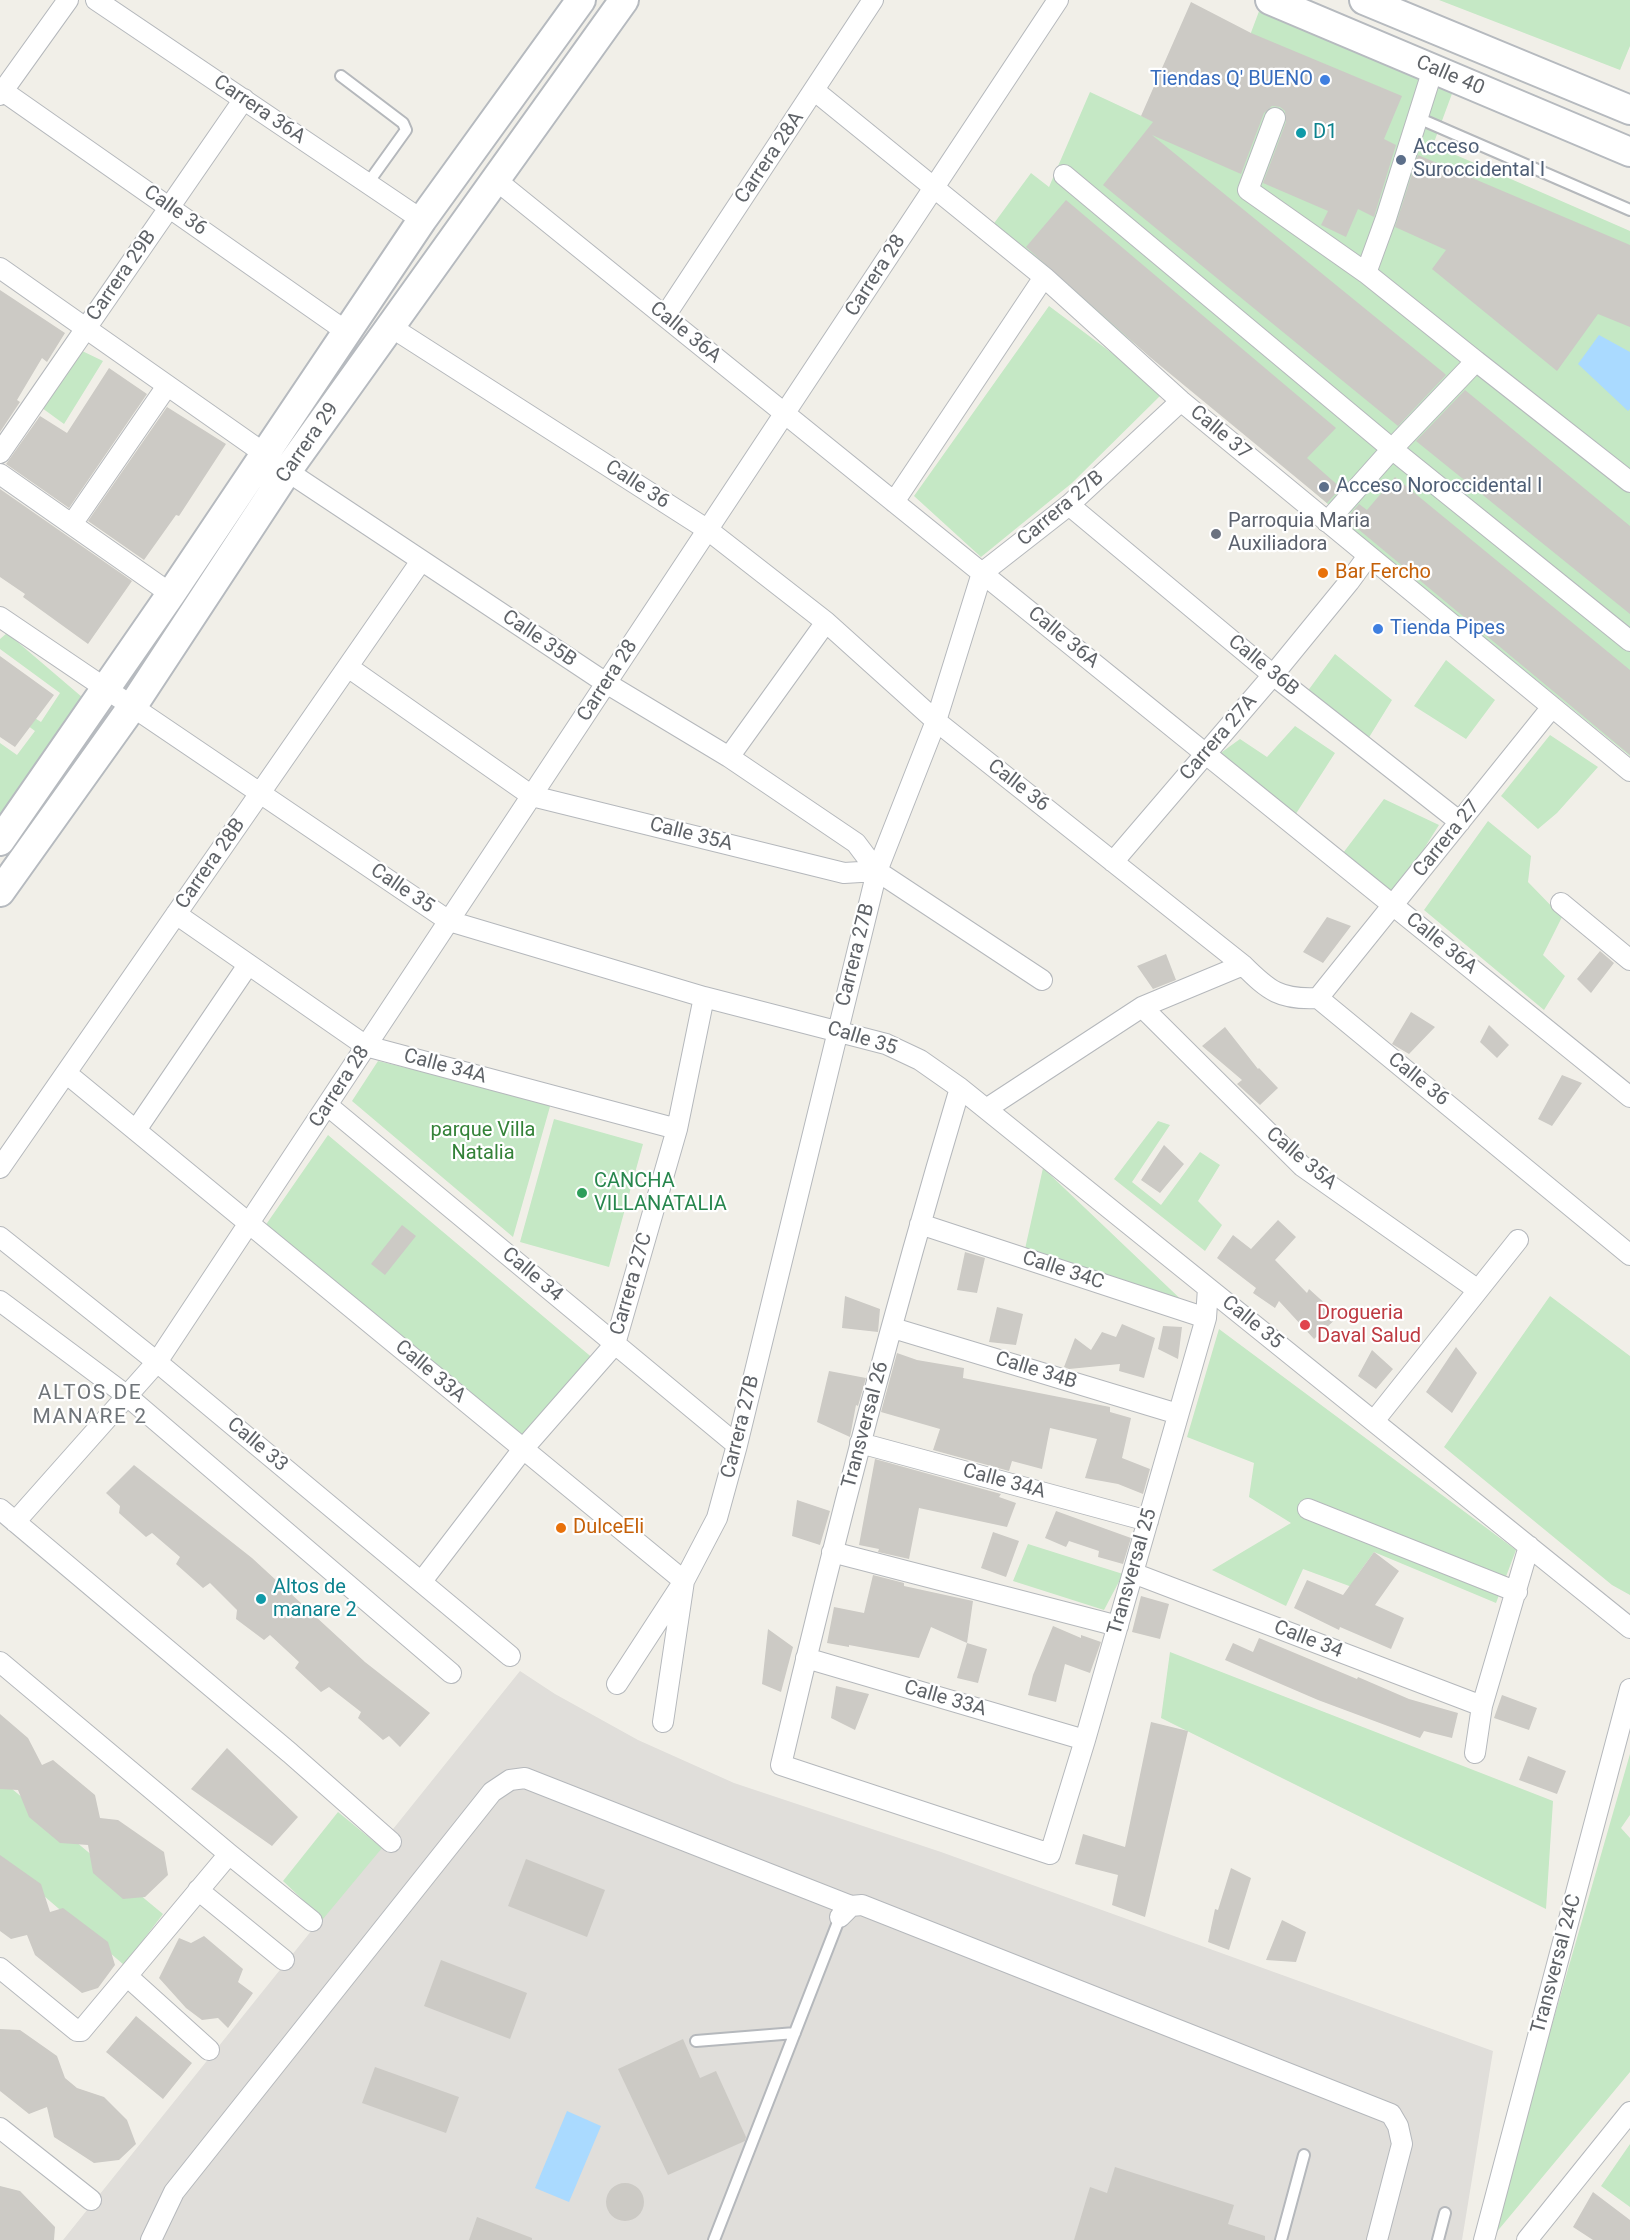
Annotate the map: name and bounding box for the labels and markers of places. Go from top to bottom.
place label: Tiendas Q' BUENO [1150,68,1313,92]
marker: Tiendas Q' BUENO [1318,73,1332,87]
place label: D1 [1313,121,1337,145]
marker: D1 [1294,126,1308,140]
place label: Acceso Suroccidental I [1413,136,1545,183]
marker: Acceso Suroccidental I [1394,153,1408,167]
place label: Acceso Noroccidental I [1336,475,1542,499]
marker: Acceso Noroccidental I [1317,480,1331,494]
place label: Parroquia Maria Auxiliadora [1228,510,1370,557]
marker: Parroquia Maria Auxiliadora [1209,527,1223,541]
place label: Bar Fercho [1335,561,1431,585]
marker: Bar Fercho [1316,566,1330,580]
place label: Tienda Pipes [1390,617,1505,641]
marker: Tienda Pipes [1371,622,1385,636]
place label: CANCHA VILLANATALIA [594,1170,727,1217]
marker: CANCHA VILLANATALIA [575,1186,589,1200]
place label: Drogueria Daval Salud [1317,1302,1421,1349]
marker: Drogueria Daval Salud [1298,1318,1312,1332]
place label: DulceEli [573,1516,644,1540]
marker: DulceEli [554,1521,568,1535]
place label: Altos de manare 2 [273,1576,357,1623]
marker: Altos de manare 2 [254,1592,268,1606]

